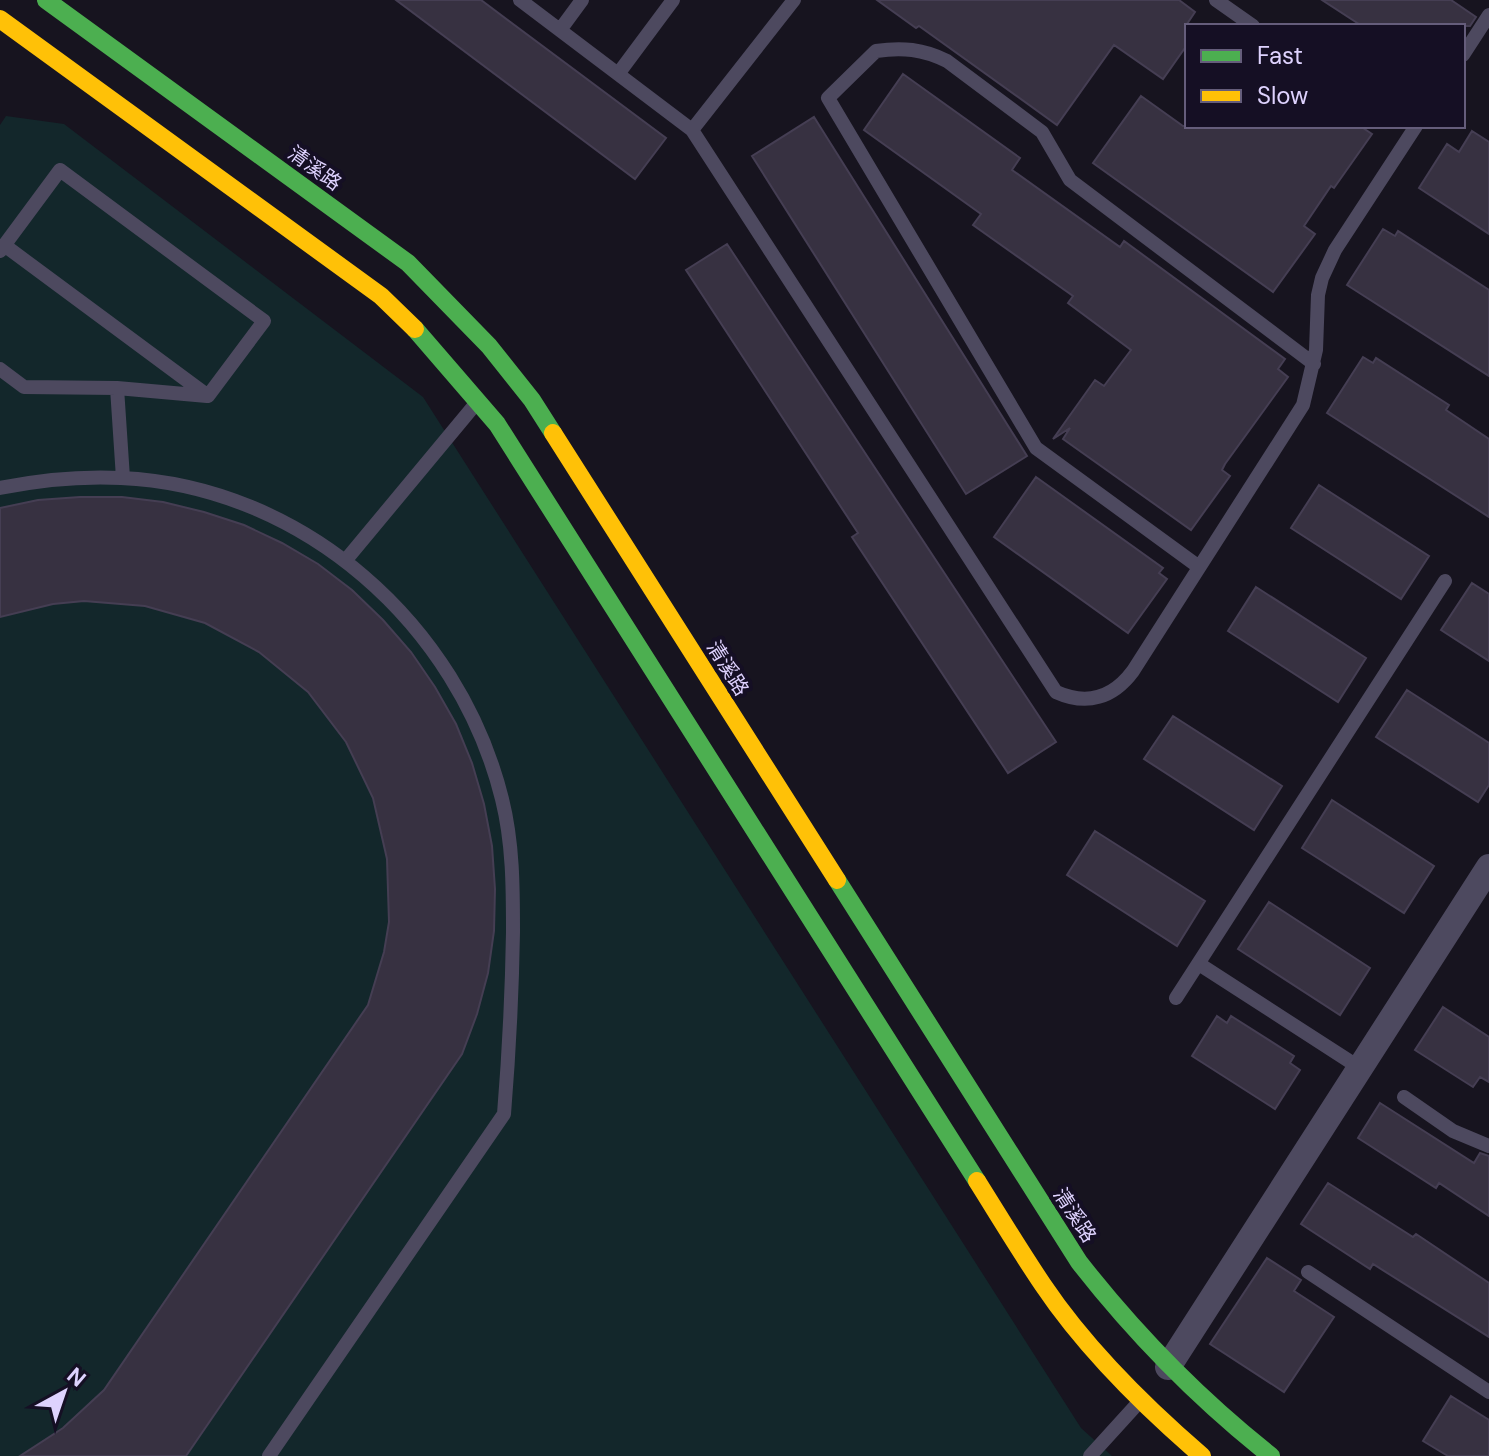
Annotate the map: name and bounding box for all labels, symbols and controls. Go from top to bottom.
legend [1185,24,1465,128]
text: Fast [1257,40,1303,71]
text: Slow [1257,80,1308,111]
street label: 清溪路 [283,140,347,196]
street label: 清溪路 [701,636,755,700]
street label: 清溪路 [1048,1183,1102,1247]
north arrow [24,1352,104,1432]
text: N [61,1361,92,1393]

